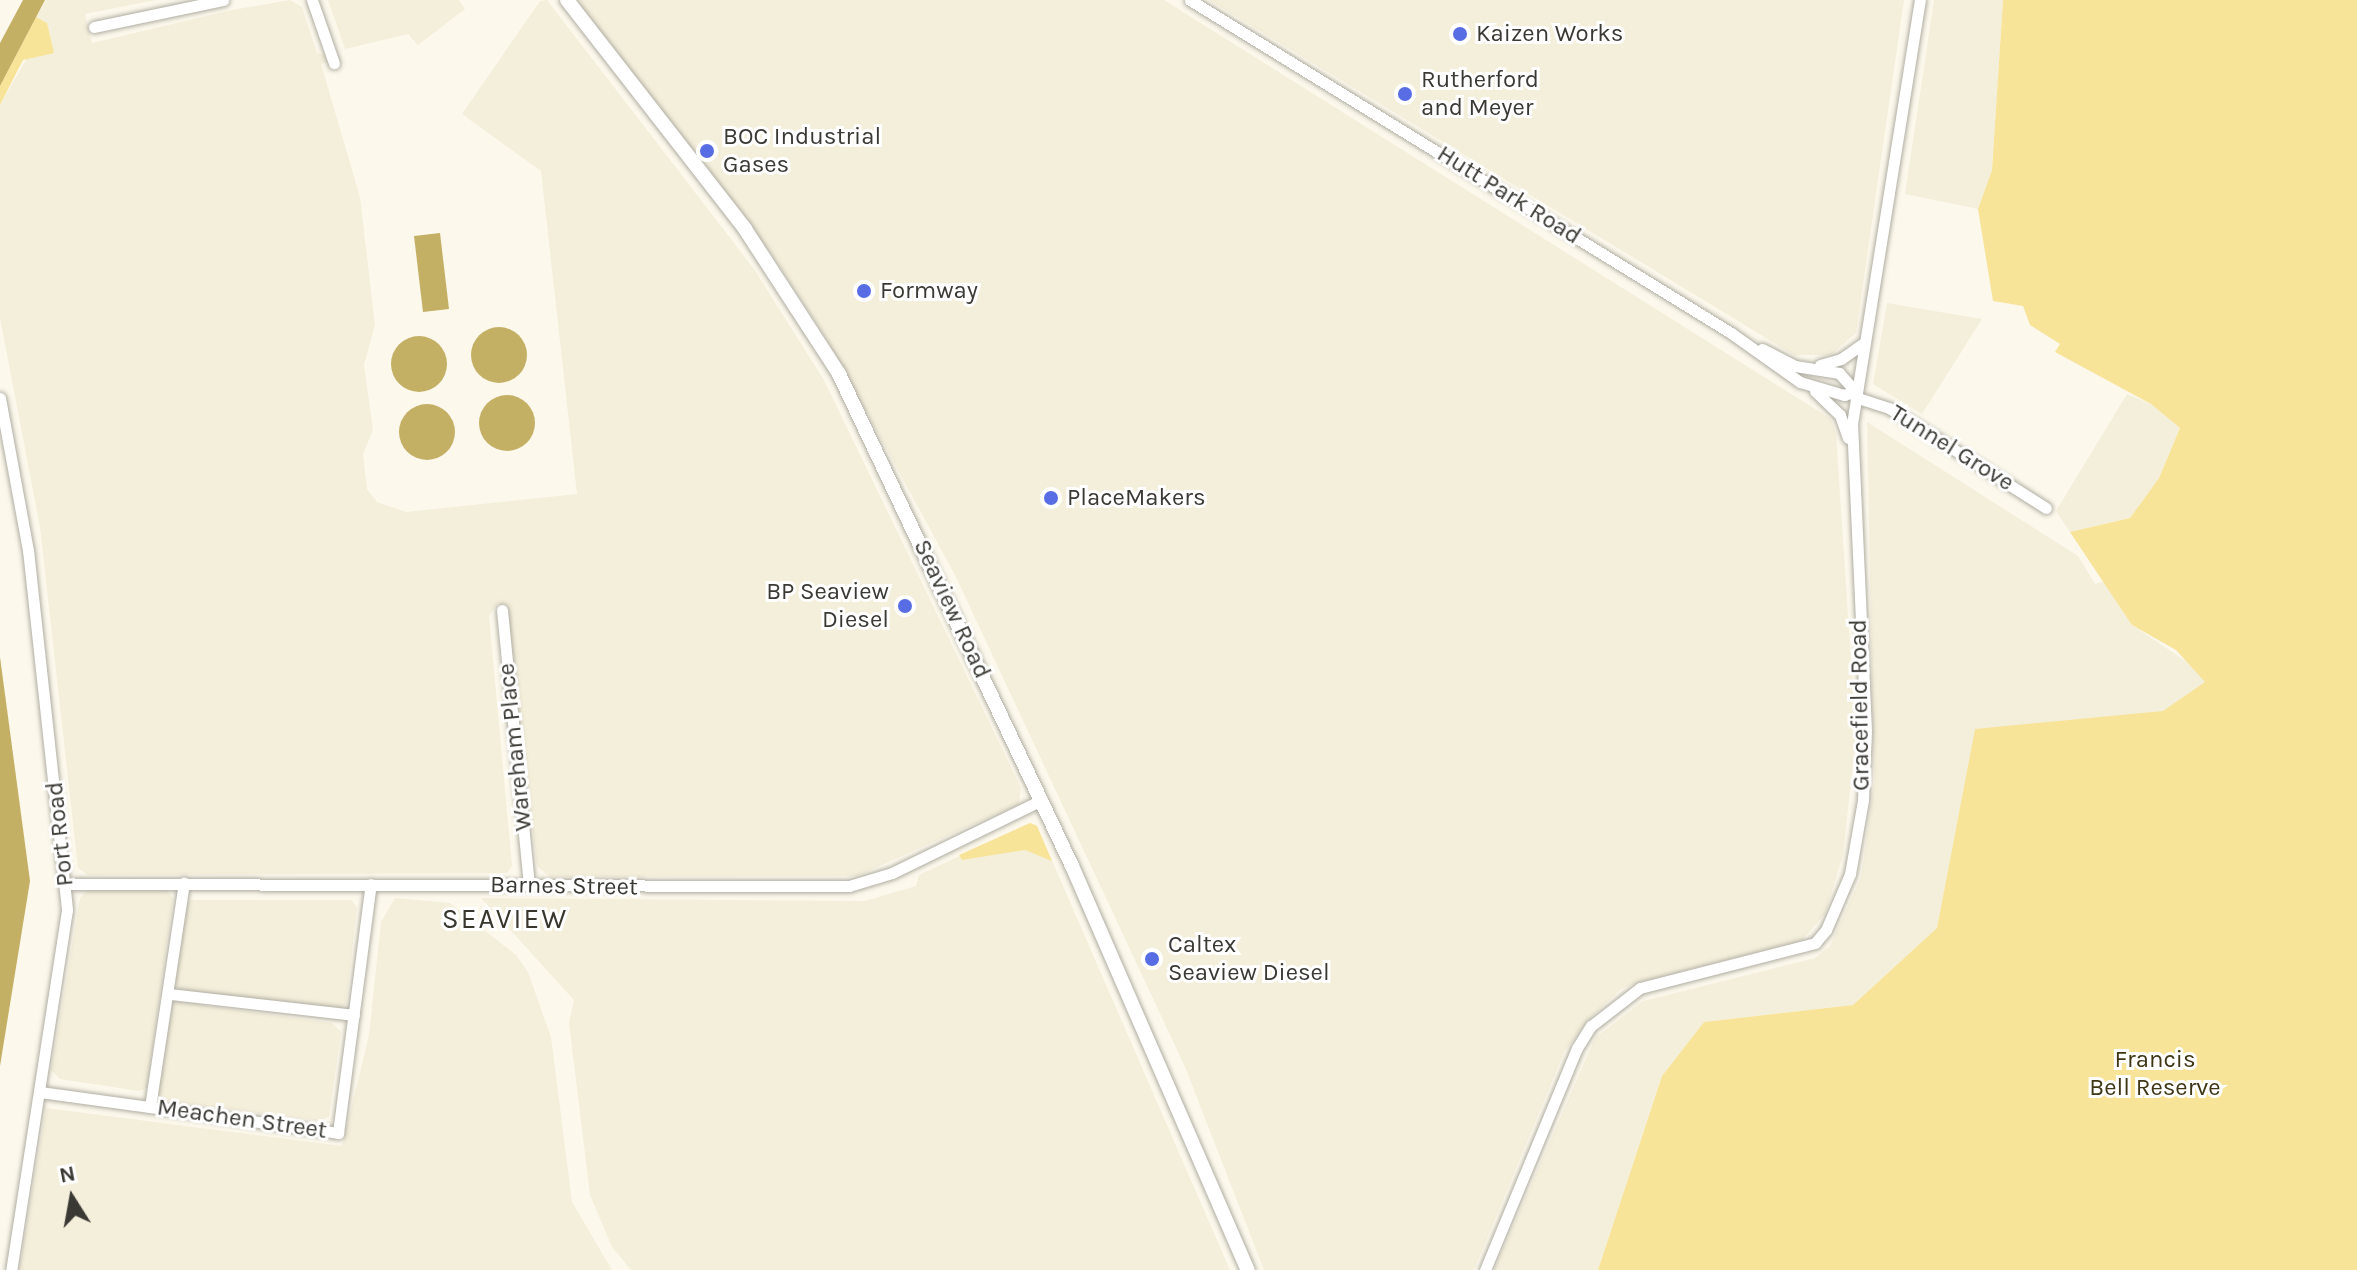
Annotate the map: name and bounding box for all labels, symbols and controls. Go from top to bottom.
place label: Kaizen Works [1476,20,1623,48]
marker: Kaizen Works [1451,25,1469,43]
place label: Rutherford and Meyer [1421,66,1539,122]
marker: Rutherford and Meyer [1396,85,1414,103]
place label: BOC Industrial Gases [723,123,881,179]
street label: Hutt Park Road [1432,139,1586,251]
marker: BOC Industrial Gases [698,142,716,160]
place label: Formway [880,277,978,305]
marker: Formway [855,282,873,300]
street label: Tunnel Grove [1885,399,2019,497]
place label: PlaceMakers [1067,484,1206,512]
marker: PlaceMakers [1042,489,1060,507]
street label: Seaview Road [907,535,997,683]
place label: BP Seaview Diesel [766,578,889,634]
marker: BP Seaview Diesel [896,597,914,615]
street label: Gracefield Road [1844,619,1876,791]
street label: Wareham Place [492,662,538,832]
street label: Port Road [40,780,80,888]
street label: Barnes Street [490,870,638,902]
district label: SEAVIEW [442,902,568,936]
place label: Caltex Seaview Diesel [1168,931,1330,987]
marker: Caltex Seaview Diesel [1143,950,1161,968]
park label: Francis Bell Reserve [2089,1046,2221,1102]
street label: Meachen Street [155,1093,329,1145]
north arrow [32,1158,112,1238]
text: N [57,1160,78,1189]

